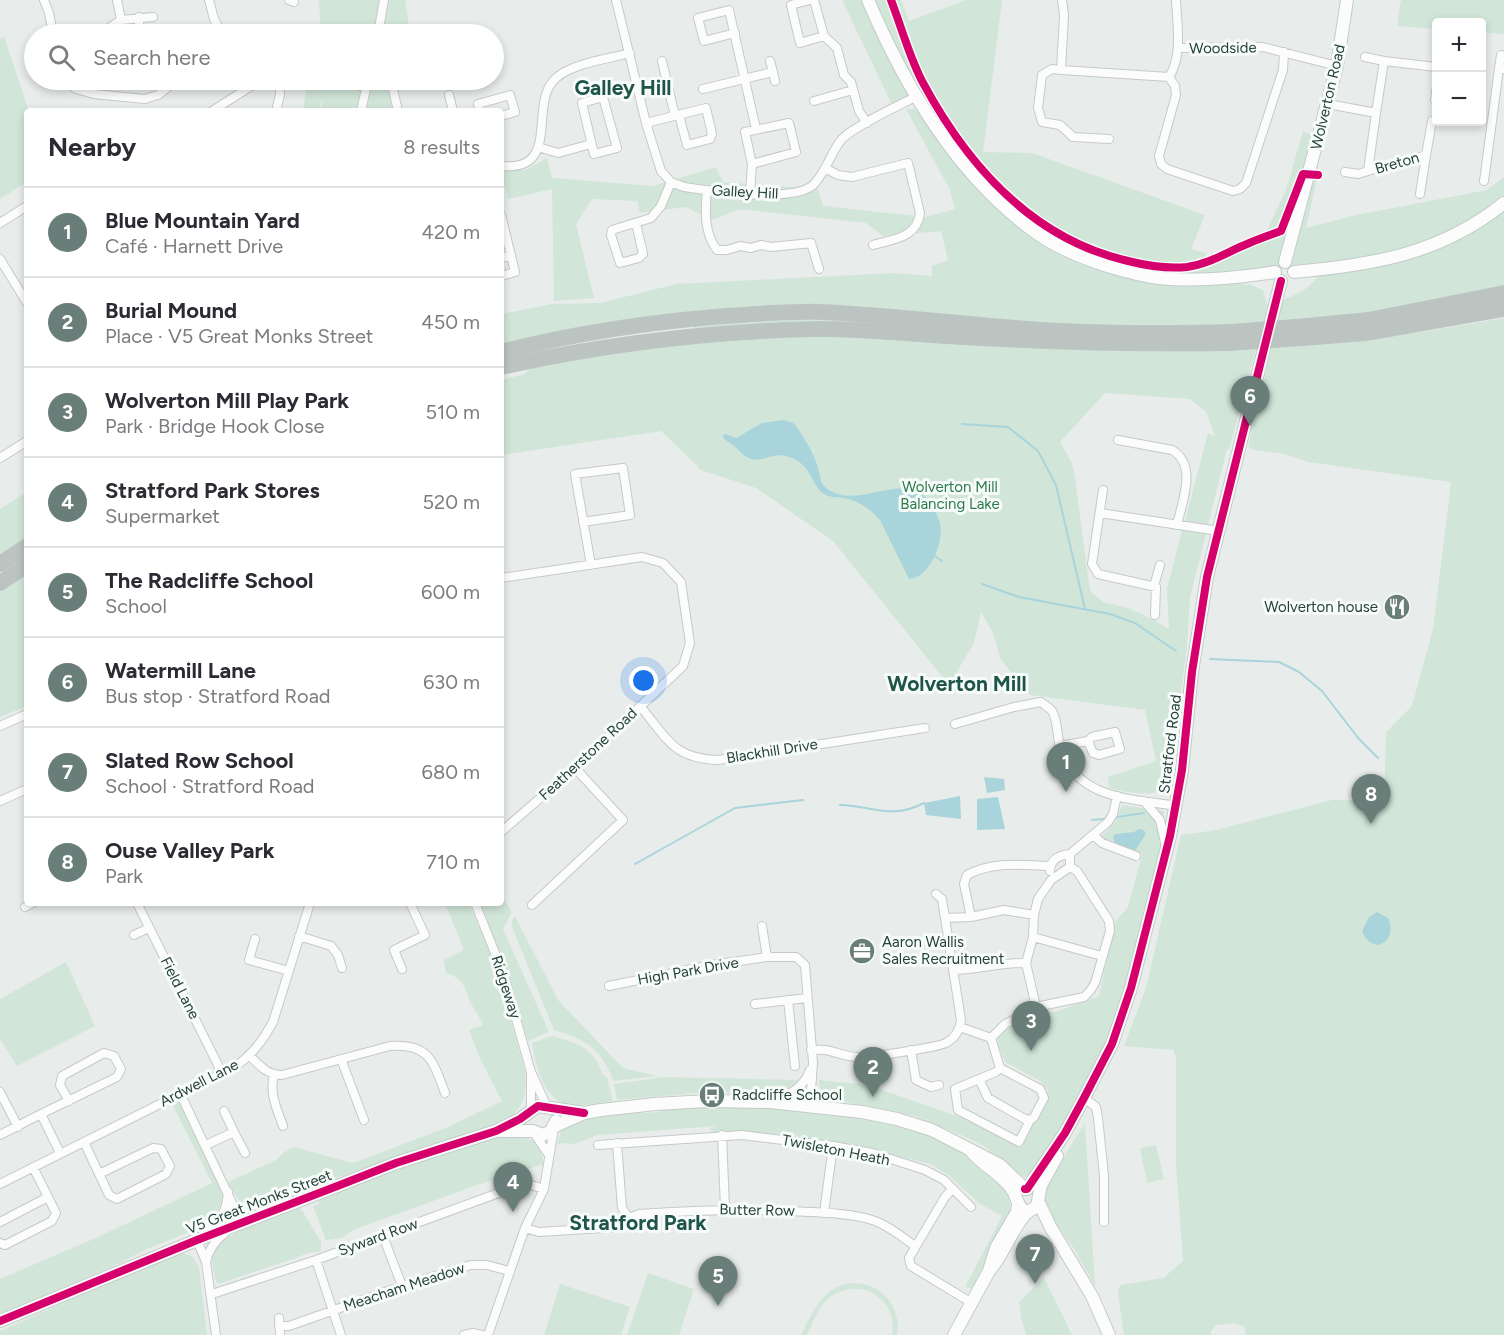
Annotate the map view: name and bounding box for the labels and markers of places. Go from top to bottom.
pin: 6 [1230,376,1270,426]
restaurant icon: Wolverton house [1382,592,1412,622]
place label: Wolverton house [1264,598,1378,616]
pin: 1 [1046,742,1086,792]
pin: 8 [1352,774,1390,824]
place label: Aaron Wallis Sales Recruitment [882,933,1005,968]
office icon: Aaron Wallis Sales Recruitment [847,936,877,966]
pin: 3 [1012,1002,1050,1051]
pin: 2 [854,1048,892,1097]
bus stop icon: Radcliffe School [697,1080,727,1110]
place label: Radcliffe School [732,1086,842,1104]
pin: 4 [494,1162,532,1212]
pin: 7 [1016,1234,1054,1284]
pin: 5 [698,1256,738,1306]

